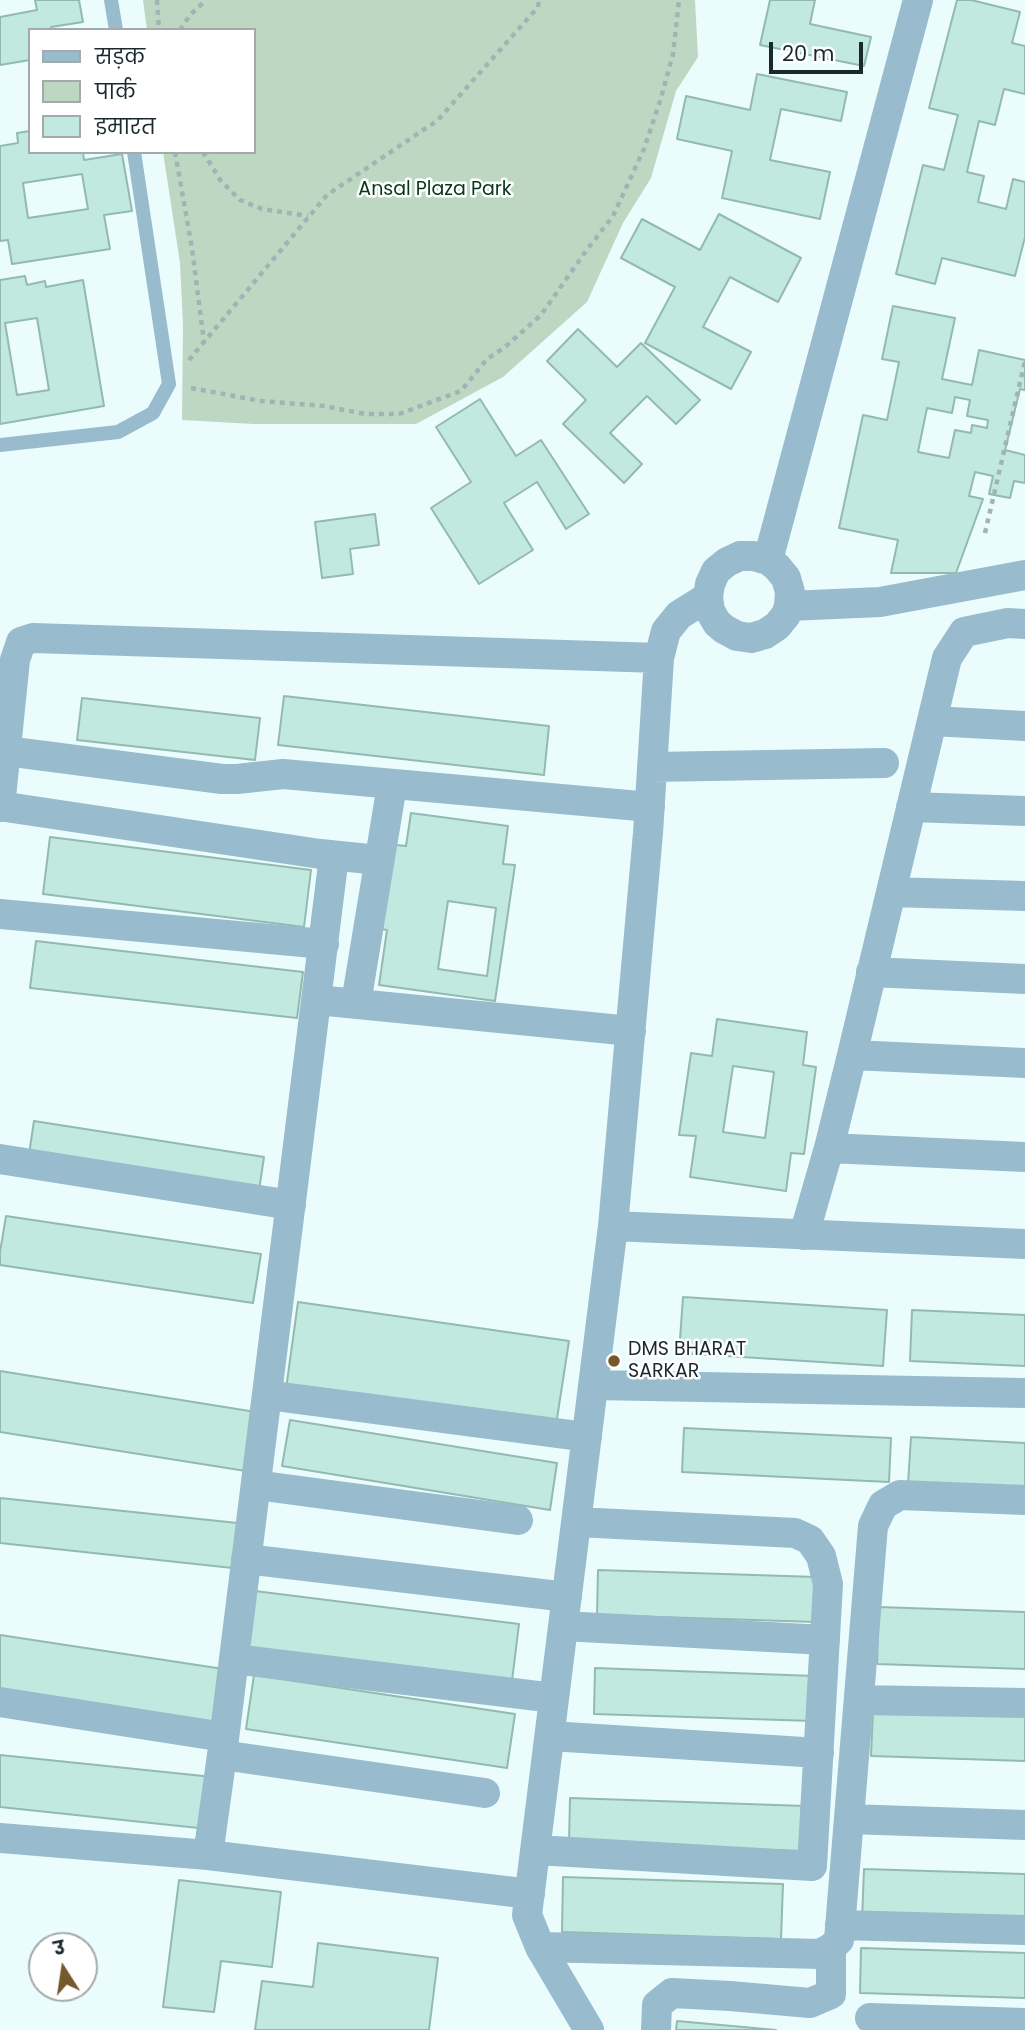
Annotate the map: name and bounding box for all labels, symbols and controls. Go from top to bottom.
legend [28,28,256,154]
scale bar [773,28,867,72]
text: 20 m [782,39,835,68]
text: सड़क [95,42,145,71]
text: पार्क [95,77,136,106]
text: इमारत [95,112,156,141]
park label: Ansal Plaza Park [358,179,512,201]
place label: DMS BHARAT SARKAR [628,1339,746,1383]
marker: DMS BHARAT SARKAR [606,1353,622,1369]
north arrow [28,1932,98,2002]
text: उ [51,1934,67,1962]

